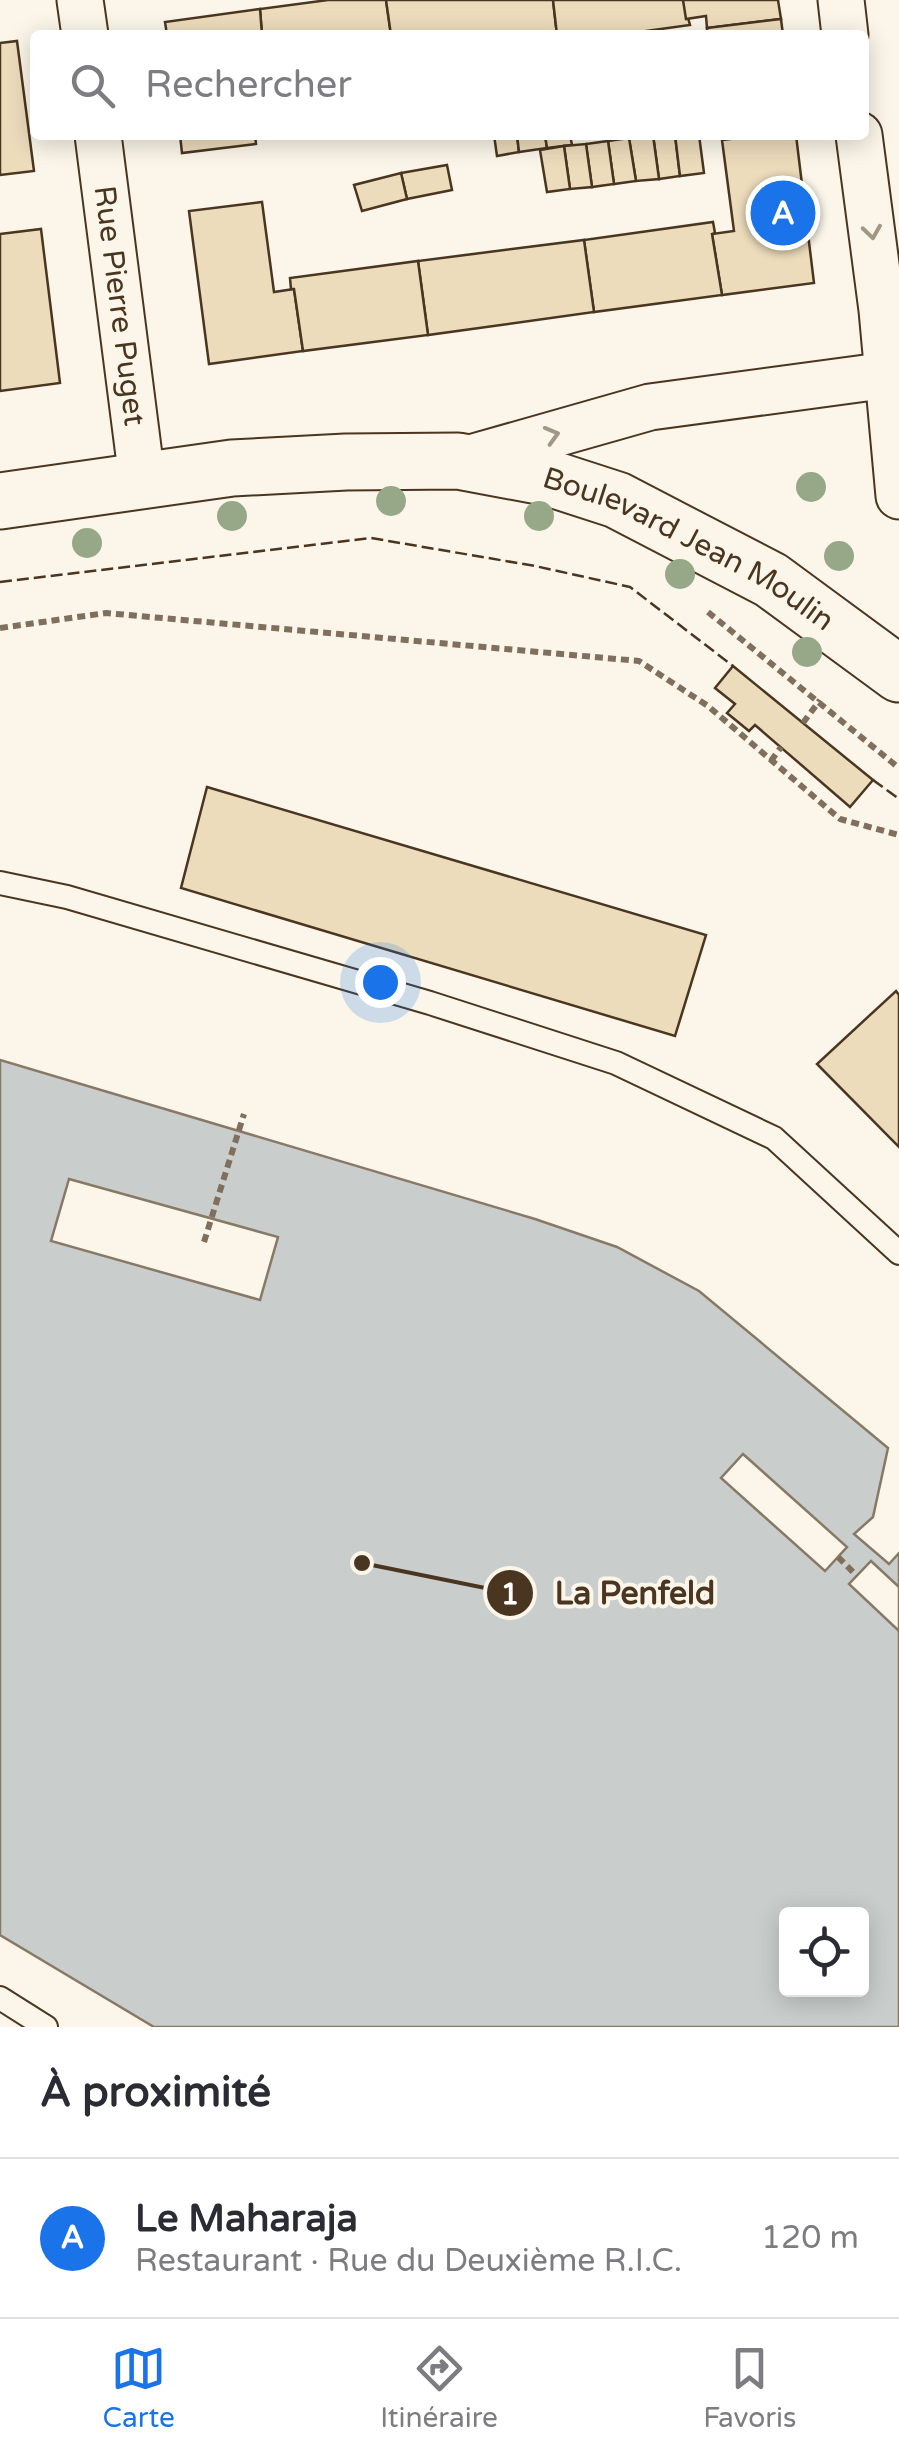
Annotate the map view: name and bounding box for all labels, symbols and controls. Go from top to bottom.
search box [30,30,869,140]
icon: search [65,58,120,113]
text: Rechercher [145,62,352,108]
pin: A [750,176,816,250]
street label: Rue Pierre Puget [86,183,154,428]
one-way arrow [860,223,881,240]
one-way arrow [543,426,560,447]
street label: Boulevard Jean Moulin [538,459,842,639]
your location [355,957,406,1008]
callout: La Penfeld [485,1562,736,1624]
text: La Penfeld [555,1575,715,1613]
text: 1 [501,1576,519,1613]
map controls [779,1907,869,1997]
button: locate [779,1907,869,1997]
text: À proximité [40,2067,271,2118]
text: Le Maharaja [135,2196,358,2242]
text: A [61,2219,84,2257]
text: 120 m [761,2219,859,2257]
text: Restaurant · Rue du Deuxième R.I.C. [135,2242,682,2280]
tab: Carte [103,2341,175,2435]
tab: Itinéraire [380,2341,498,2435]
tab: Favoris [703,2341,796,2435]

